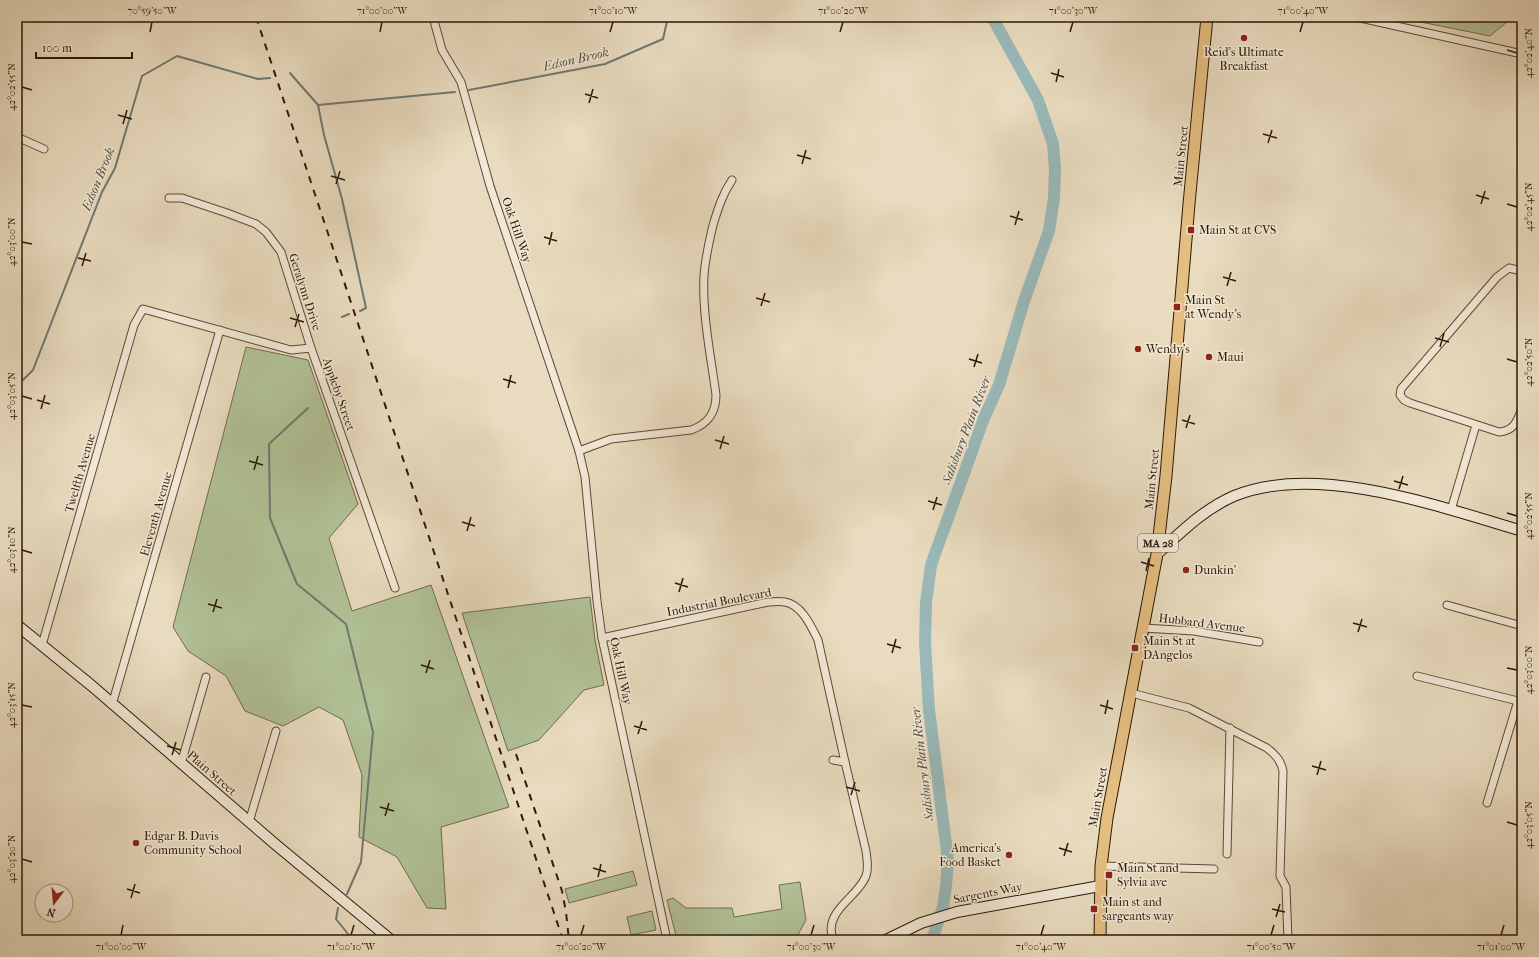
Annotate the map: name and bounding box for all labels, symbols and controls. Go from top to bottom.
text: 70°59'50"W [127,5,178,17]
text: 71°00'00"W [357,5,408,17]
text: 71°00'10"W [589,5,638,17]
text: 71°00'20"W [818,5,869,17]
text: 71°00'30"W [1049,5,1098,17]
text: 71°00'40"W [1278,5,1329,17]
text: 42°02'40"N [1523,27,1535,78]
marker: Reid's Ultimate Breakfast [1239,33,1249,43]
scale bar [36,34,132,60]
text: 100 m [42,41,72,55]
water label: Edson Brook [541,44,611,74]
place label: Reid's Ultimate Breakfast [1204,45,1284,73]
text: 42°02'55"N [6,63,18,111]
street label: Main Street [1171,124,1191,187]
water label: Edson Brook [78,145,118,214]
text: 42°02'45"N [1523,182,1535,231]
street label: Oak Hill Way [499,195,535,265]
text: 42°03'00"N [6,217,18,266]
place label: Main St at CVS [1199,223,1276,237]
marker: Main St at CVS [1186,225,1196,235]
street label: Geralynn Drive [286,252,324,332]
place label: Main St at Wendy's [1185,293,1242,321]
marker: Main St at Wendy's [1172,302,1182,312]
text: 42°02'50"N [1523,337,1535,386]
place label: Wendy's [1145,342,1190,356]
marker: Wendy's [1133,344,1143,354]
place label: Maui [1217,350,1244,364]
marker: Maui [1204,352,1214,362]
street label: Appleby Street [320,355,358,433]
text: 42°03'05"N [6,372,18,420]
water label: Salisbury Plain River [938,373,994,487]
street label: Twelfth Avenue [62,432,98,514]
street label: Main Street [1142,447,1162,510]
street label: Eleventh Avenue [137,470,175,558]
text: 42°02'55"N [1523,492,1535,540]
text: 42°03'10"N [6,526,18,573]
road number: MA 28 [1138,534,1178,552]
place label: Dunkin' [1194,563,1237,577]
marker: Dunkin' [1181,565,1191,575]
street label: Industrial Boulevard [666,585,773,619]
street label: Hubbard Avenue [1158,611,1246,635]
place label: Main St at DAngelos [1143,634,1196,662]
street label: Oak Hill Way [607,636,635,707]
marker: Main St at DAngelos [1130,643,1140,653]
text: 42°03'00"N [1523,645,1535,694]
text: 42°03'15"N [6,682,18,728]
water label: Salisbury Plain River [907,705,937,823]
street label: Plain Street [184,748,240,799]
street label: Main Street [1086,765,1110,828]
text: 42°03'05"N [1523,801,1535,849]
place label: Edgar B. Davis Community School [144,829,243,857]
text: 42°03'20"N [6,834,18,883]
marker: Edgar B. Davis Community School [131,838,141,848]
place label: America's Food Basket [939,841,1002,869]
marker: America's Food Basket [1004,850,1014,860]
place label: Main St and Sylvia ave [1117,861,1179,889]
marker: Main St and Sylvia ave [1104,870,1114,880]
street label: Sargents Way [952,879,1024,907]
north arrow [34,883,74,923]
place label: Main st and sargeants way [1102,895,1174,923]
marker: Main st and sargeants way [1089,904,1099,914]
text: N [45,905,57,920]
text: 71°00'00"W [96,941,147,953]
text: 71°00'10"W [327,941,376,953]
text: 71°00'20"W [556,941,607,953]
text: 71°00'30"W [787,941,836,953]
text: 71°00'40"W [1016,941,1067,953]
text: 71°00'50"W [1247,941,1297,953]
text: 71°01'00"W [1477,941,1526,953]

